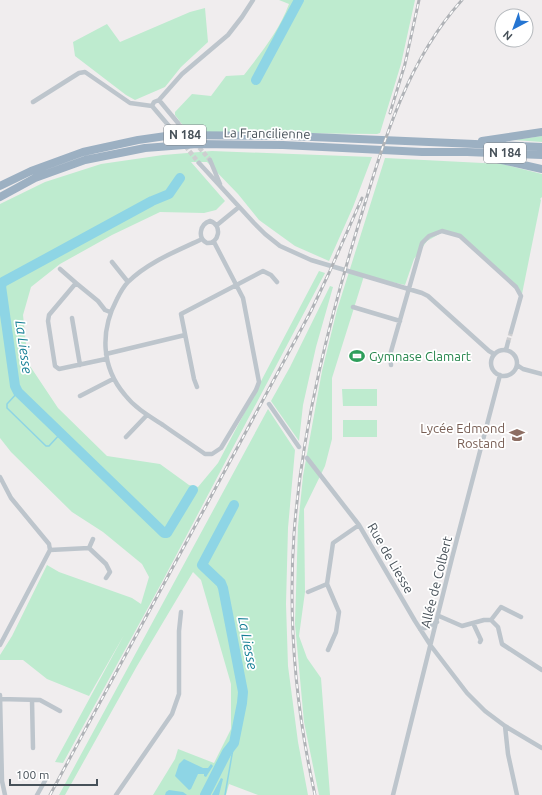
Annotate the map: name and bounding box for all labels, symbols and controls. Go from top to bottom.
north arrow [494,8,534,48]
text: N [500,28,514,43]
road number: N 184 [164,125,206,145]
street label: La Francilienne [223,125,311,141]
road number: N 184 [484,143,526,163]
water label: La Liesse [12,319,36,375]
sports icon: Gymnase Clamart [348,347,366,365]
place label: Gymnase Clamart [369,349,471,363]
place label: Lycée Edmond Rostand [420,421,505,450]
school or university icon: Lycée Edmond Rostand [508,426,526,444]
street label: Rue de Liesse [365,520,417,596]
street label: Allée de Colbert [418,535,454,629]
water label: La Liesse [235,615,261,671]
scale bar [10,761,97,787]
text: 100 m [16,768,49,781]

